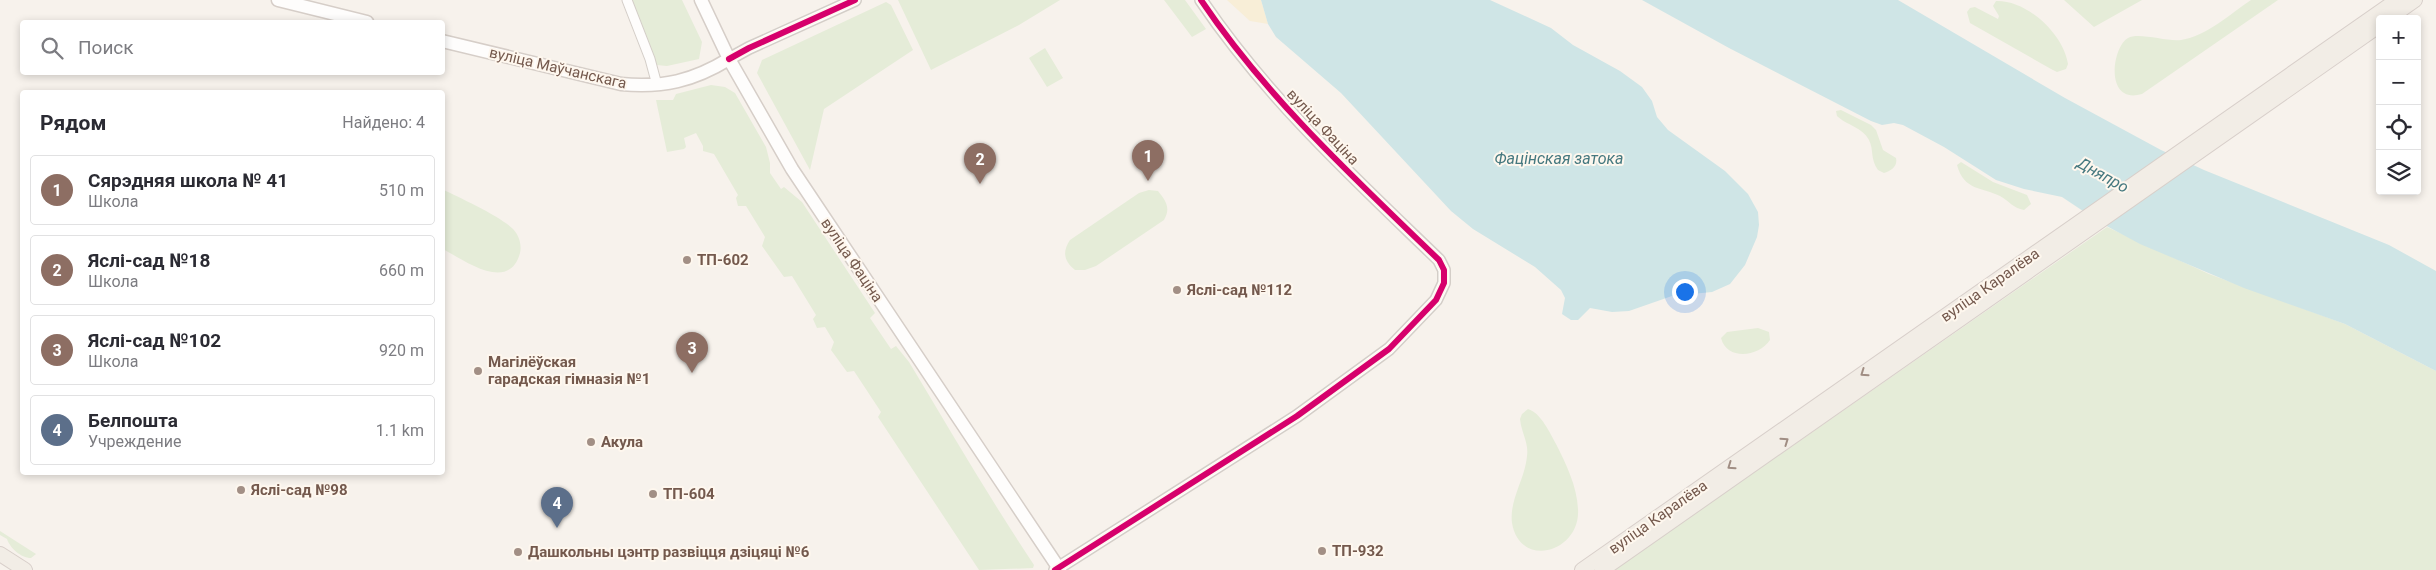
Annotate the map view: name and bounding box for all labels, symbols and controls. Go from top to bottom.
map controls [2376,15,2421,195]
button: + [2376,15,2421,60]
search box [20,20,445,75]
icon: search [38,34,66,62]
text: Поиск [78,36,134,59]
street label: вуліца Маўчанскага [488,43,628,93]
button: − [2376,60,2421,105]
street label: вуліца Фаціна [1283,85,1363,169]
button: locate [2376,105,2421,150]
text: Рядом [40,111,106,135]
text: Найдено: 4 [342,113,425,132]
pin: 1 [1132,140,1164,181]
pin: 2 [964,143,996,184]
water label: Фацінская затока [1495,149,1623,168]
button: layers [2376,150,2421,195]
water label: Дняпро [2073,153,2132,197]
text: Сярэдняя школа № 41 [88,169,288,192]
text: 1 [52,181,62,200]
text: 510 m [379,181,424,200]
text: Школа [88,192,139,211]
street label: вуліца Фаціна [817,215,887,305]
street label: вуліца Каралёва [1937,244,2043,326]
text: Яслі-сад №18 [88,249,210,272]
place label: ТП-602 [697,251,749,269]
marker: ТП-602 [681,254,693,266]
text: 2 [52,261,62,280]
text: 660 m [379,261,424,280]
text: Школа [88,272,139,291]
your location [1672,279,1698,305]
place label: Яслі-сад №112 [1186,281,1293,299]
marker: Яслі-сад №112 [1171,284,1183,296]
text: Яслі-сад №102 [88,329,221,352]
pin: 3 [676,332,708,373]
text: 3 [52,341,62,360]
text: 920 m [379,341,424,360]
text: Школа [88,352,139,371]
place label: Магілёўская гарадская гімназія №1 [488,353,650,388]
marker: Магілёўская гарадская гімназія №1 [472,365,484,377]
one-way arrow [1860,367,1870,376]
text: Белпошта [88,409,178,432]
text: 4 [52,421,62,440]
text: 1.1 km [376,421,424,440]
text: Учреждение [88,432,181,451]
place label: Акула [601,433,643,451]
marker: Акула [585,436,597,448]
one-way arrow [1779,438,1789,447]
one-way arrow [1727,460,1737,469]
street label: вуліца Каралёва [1605,476,1711,558]
place label: Яслі-сад №98 [250,481,348,499]
marker: Яслі-сад №98 [235,484,247,496]
place label: ТП-604 [663,485,715,503]
pin: 4 [541,487,573,528]
marker: ТП-604 [647,488,659,500]
place label: ТП-932 [1332,542,1384,560]
place label: Дашкольны цэнтр развіцця дзіцяці №6 [528,543,810,561]
marker: ТП-932 [1316,545,1328,557]
marker: Дашкольны цэнтр развіцця дзіцяці №6 [512,546,524,558]

